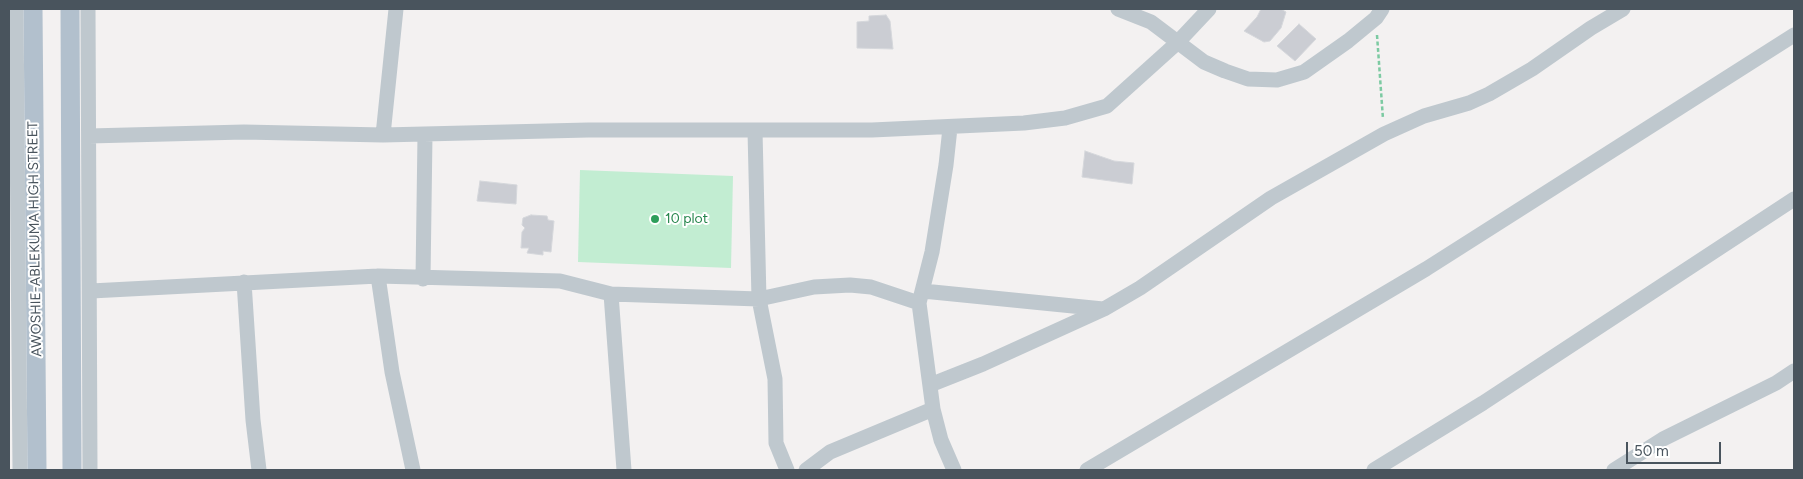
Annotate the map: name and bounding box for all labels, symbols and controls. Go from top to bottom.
street label: AWOSHIE-ABLEKUMA HIGH STREET [25,121,45,357]
place label: 10 plot [665,211,708,227]
marker: 10 plot [649,213,661,225]
scale bar [1628,432,1723,464]
text: 50 m [1634,442,1669,460]

